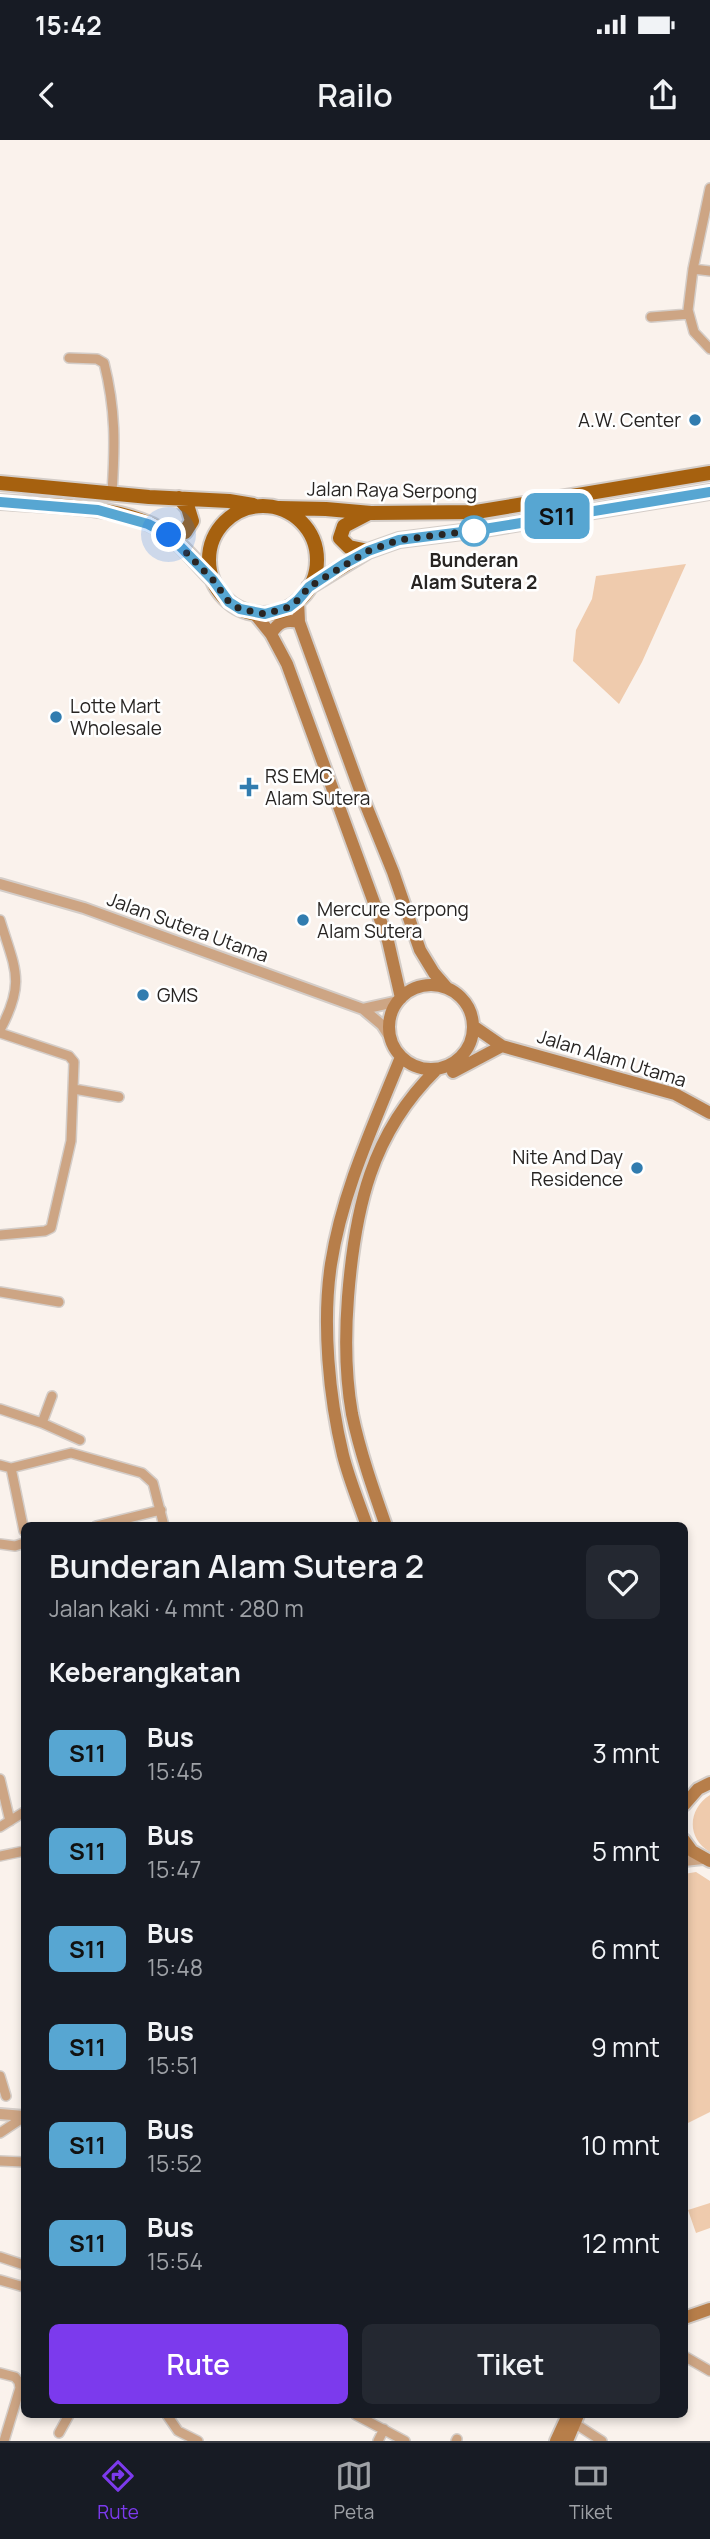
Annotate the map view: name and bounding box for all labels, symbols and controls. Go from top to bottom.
text: 15:42 [35,7,102,43]
text: Railo [317,73,393,117]
icon: back [28,76,66,114]
icon: share [644,76,682,114]
place label: A.W. Center [578,407,681,433]
marker: A.W. Center [687,412,703,428]
street label: Jalan Raya Serpong [307,476,477,504]
line badge: S11 [517,493,597,539]
text: S11 [539,499,575,532]
marker: Bunderan Alam Sutera 2 [459,516,489,546]
your location [151,517,186,552]
place label: Bunderan Alam Sutera 2 [411,547,537,595]
place label: Lotte Mart Wholesale [70,693,162,741]
marker: Lotte Mart Wholesale [48,709,64,725]
place label: RS EMC Alam Sutera [265,763,370,811]
marker: RS EMC Alam Sutera [239,777,259,797]
street label: Jalan Sutera Utama [104,886,272,968]
place label: Mercure Serpong Alam Sutera [317,896,469,944]
marker: Mercure Serpong Alam Sutera [295,912,311,928]
place label: GMS [157,982,198,1008]
marker: GMS [135,987,151,1003]
street label: Jalan Alam Utama [534,1023,690,1093]
place label: Nite And Day Residence [512,1144,623,1192]
marker: Nite And Day Residence [629,1160,645,1176]
text: Bunderan Alam Sutera 2 [49,1543,424,1588]
button: heart [586,1545,660,1619]
text: Jalan kaki · 4 mnt · 280 m [49,1592,304,1624]
text: Keberangkatan [49,1654,241,1690]
text: Bus [147,1719,194,1755]
text: 3 mnt [593,1735,660,1771]
text: S11 [69,1736,106,1769]
text: 15:45 [147,1755,203,1787]
text: Bus [147,1817,194,1853]
text: 5 mnt [592,1833,660,1869]
text: S11 [69,1834,106,1867]
text: 15:47 [147,1853,201,1885]
text: Bus [147,1915,194,1951]
text: 6 mnt [591,1931,660,1967]
text: S11 [69,1932,106,1965]
text: 15:48 [147,1951,203,1983]
text: Bus [147,2013,194,2049]
text: 9 mnt [591,2029,660,2065]
text: S11 [69,2030,106,2063]
text: 15:51 [147,2049,198,2081]
text: Bus [147,2111,194,2147]
text: 10 mnt [581,2127,660,2163]
text: S11 [69,2128,106,2161]
text: 15:52 [147,2147,202,2179]
text: Bus [147,2209,194,2245]
text: 12 mnt [582,2225,660,2261]
text: S11 [69,2226,106,2259]
text: 15:54 [147,2245,203,2277]
button: Rute [49,2324,348,2404]
button: Tiket [362,2324,660,2404]
tab: Rute [97,2457,139,2525]
tab: Peta [334,2457,374,2525]
tab: Tiket [569,2457,613,2525]

